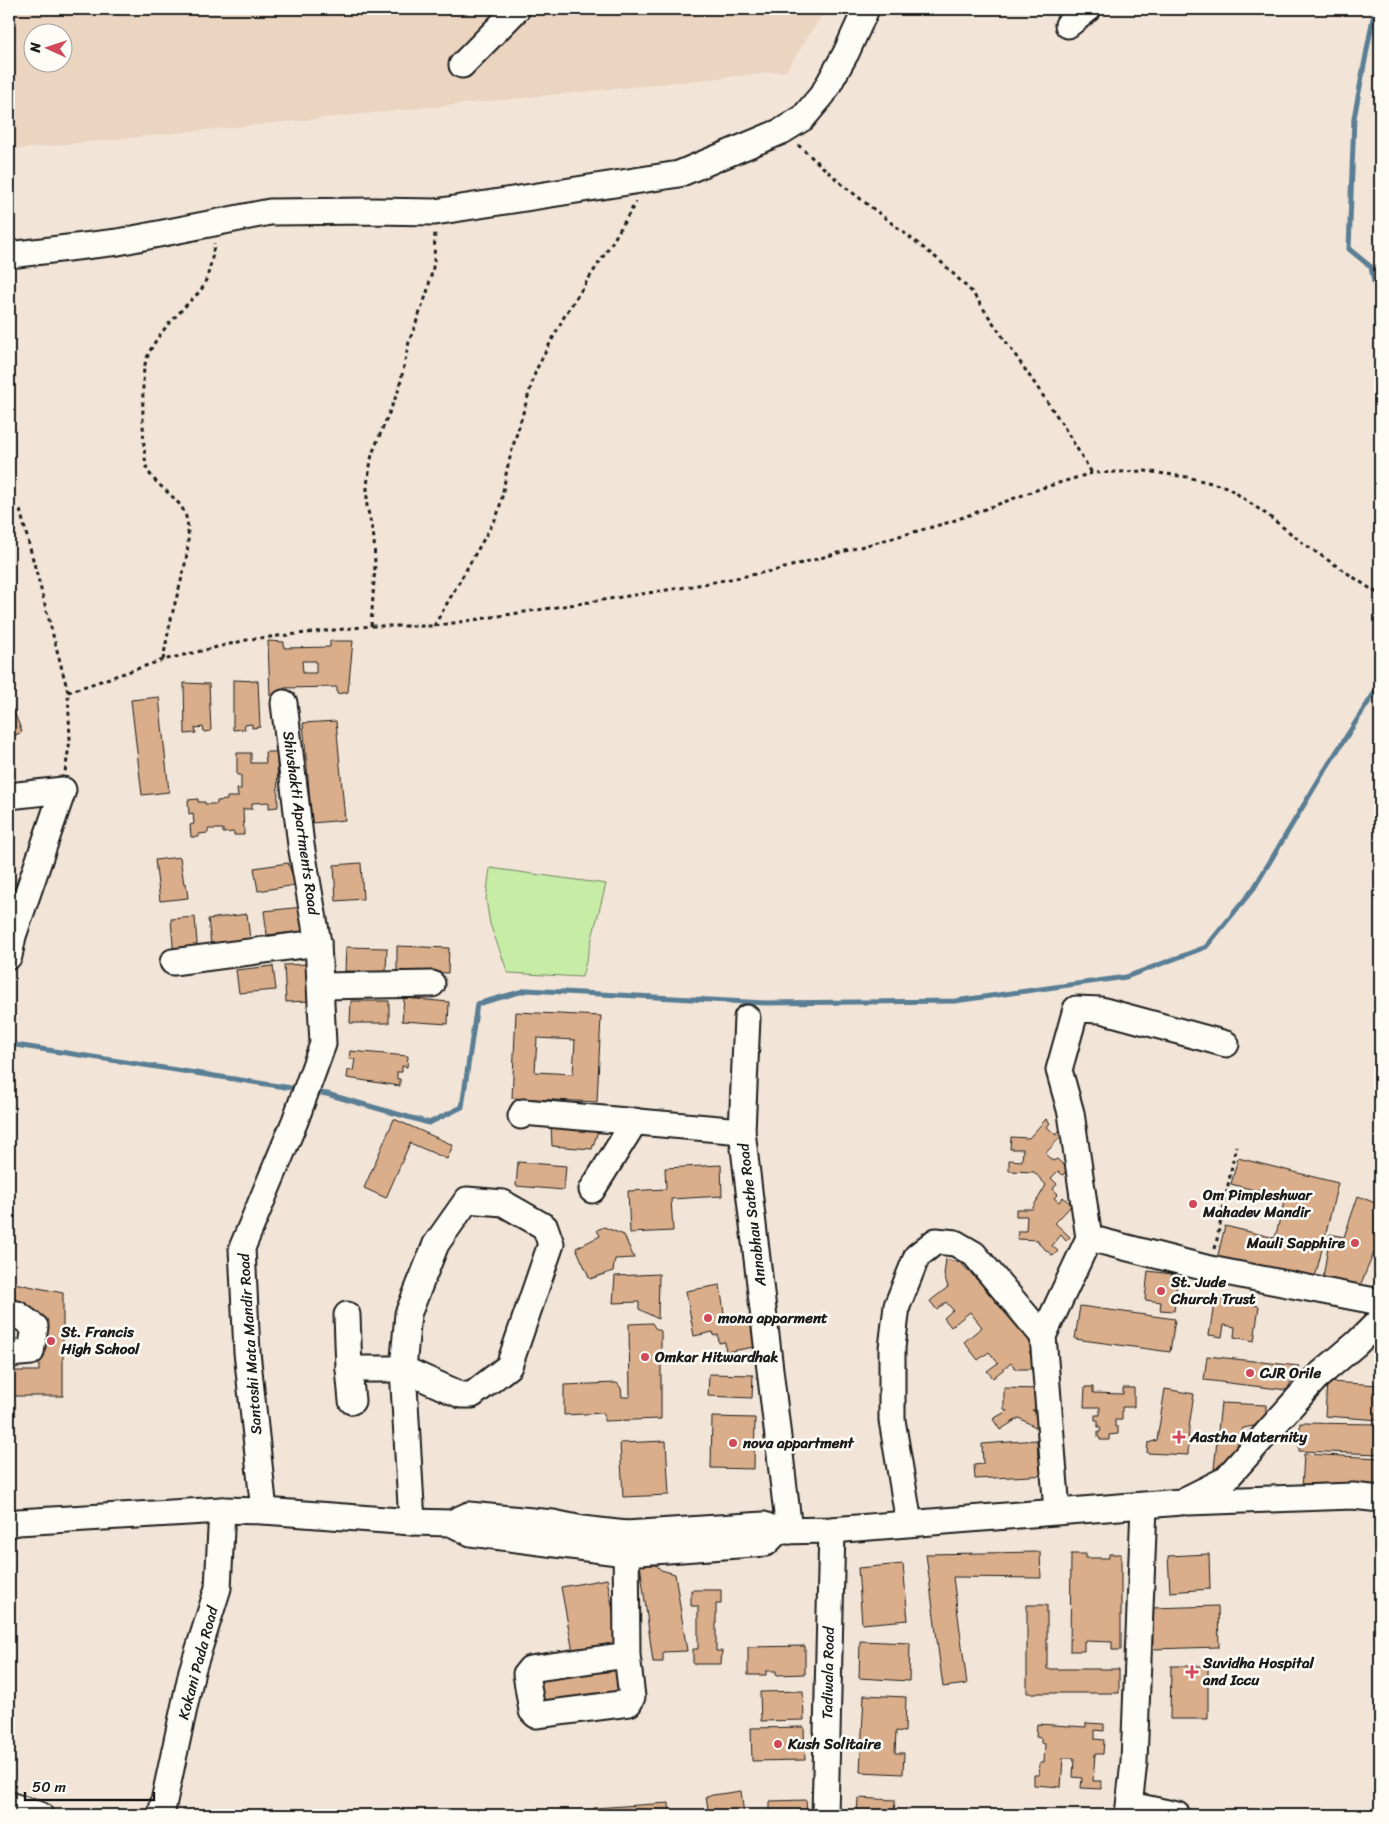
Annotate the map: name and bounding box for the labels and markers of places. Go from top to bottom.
place label: Om Pimpleshwar Mahadev Mandir [1202,1182,1313,1225]
marker: Om Pimpleshwar Mahadev Mandir [1187,1198,1199,1210]
place label: Mauli Sapphire [1246,1230,1346,1256]
marker: Mauli Sapphire [1349,1237,1361,1249]
place label: St. Jude Church Trust [1170,1269,1256,1312]
marker: St. Jude Church Trust [1155,1285,1167,1297]
place label: mona apparment [717,1305,828,1331]
marker: mona apparment [702,1312,714,1324]
place label: St. Francis High School [60,1319,140,1362]
marker: St. Francis High School [45,1335,57,1347]
place label: Omkar Hitwardhak [654,1344,778,1370]
marker: Omkar Hitwardhak [639,1351,651,1363]
place label: CJR Orile [1259,1360,1322,1386]
marker: CJR Orile [1244,1367,1256,1379]
place label: Aastha Maternity [1189,1424,1308,1450]
place label: nova appartment [742,1430,855,1456]
marker: Aastha Maternity [1172,1430,1186,1444]
marker: nova appartment [727,1437,739,1449]
place label: Suvidha Hospital and Iccu [1202,1650,1315,1693]
marker: Suvidha Hospital and Iccu [1185,1665,1199,1679]
place label: Kush Solitaire [787,1731,882,1757]
marker: Kush Solitaire [772,1738,784,1750]

